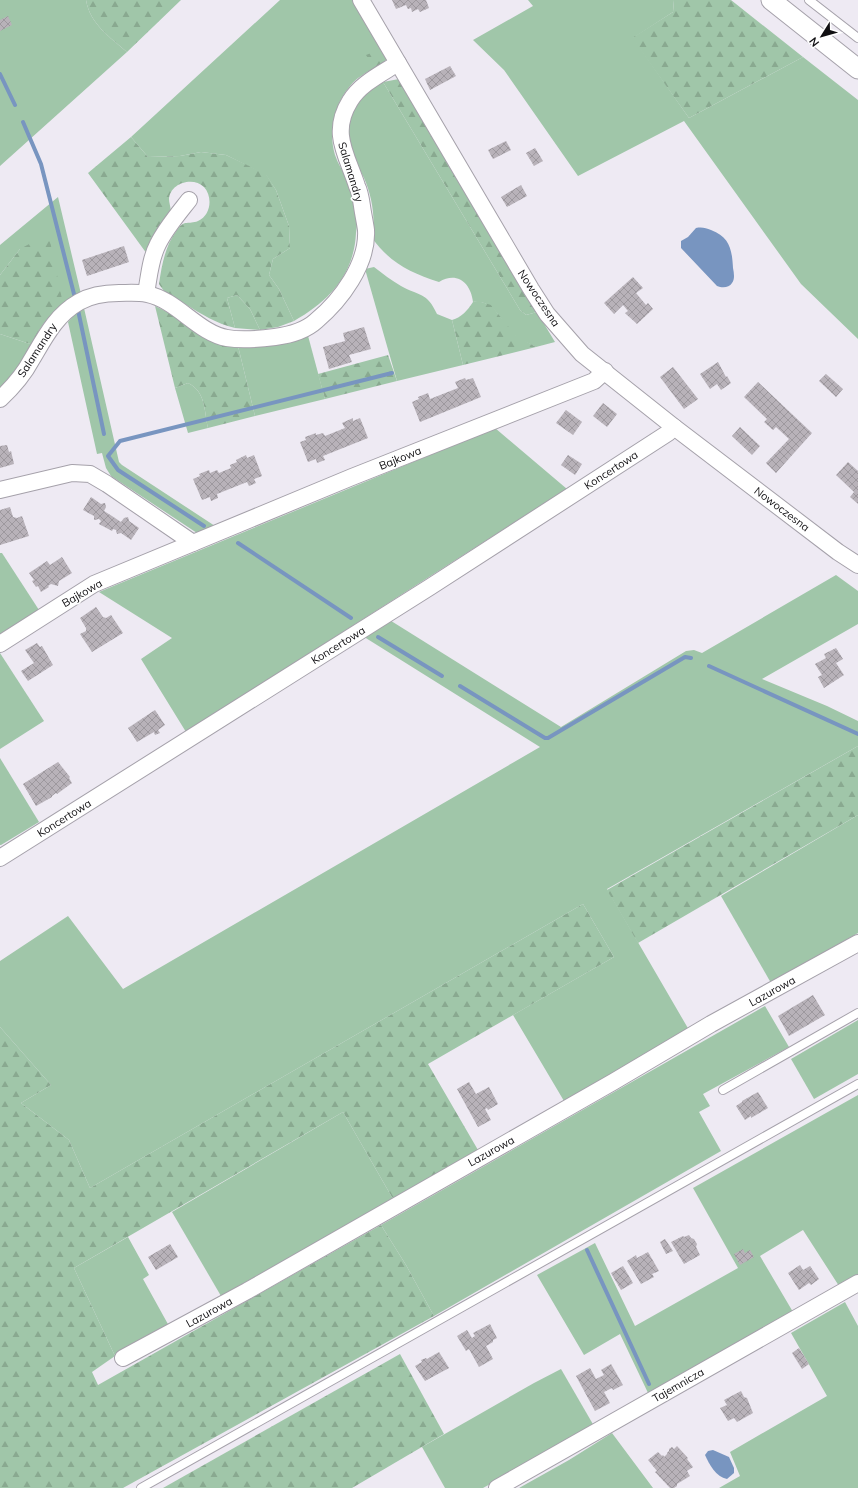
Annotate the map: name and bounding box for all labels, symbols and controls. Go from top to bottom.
north arrow [802,16,842,56]
text: N [806,34,822,50]
street label: Salamandry [335,140,367,204]
street label: Nowoczesna [515,267,563,329]
street label: Salamandry [14,320,60,380]
street label: Bajkowa [377,443,423,473]
street label: Koncertowa [582,447,640,493]
street label: Nowoczesna [752,484,812,534]
street label: Bajkowa [59,576,105,610]
street label: Koncertowa [308,623,368,667]
street label: Koncertowa [34,796,94,840]
street label: Lazurowa [746,973,798,1009]
street label: Lazurowa [465,1133,517,1169]
street label: Lazurowa [183,1294,235,1330]
street label: Tajemnicza [650,1365,706,1405]

